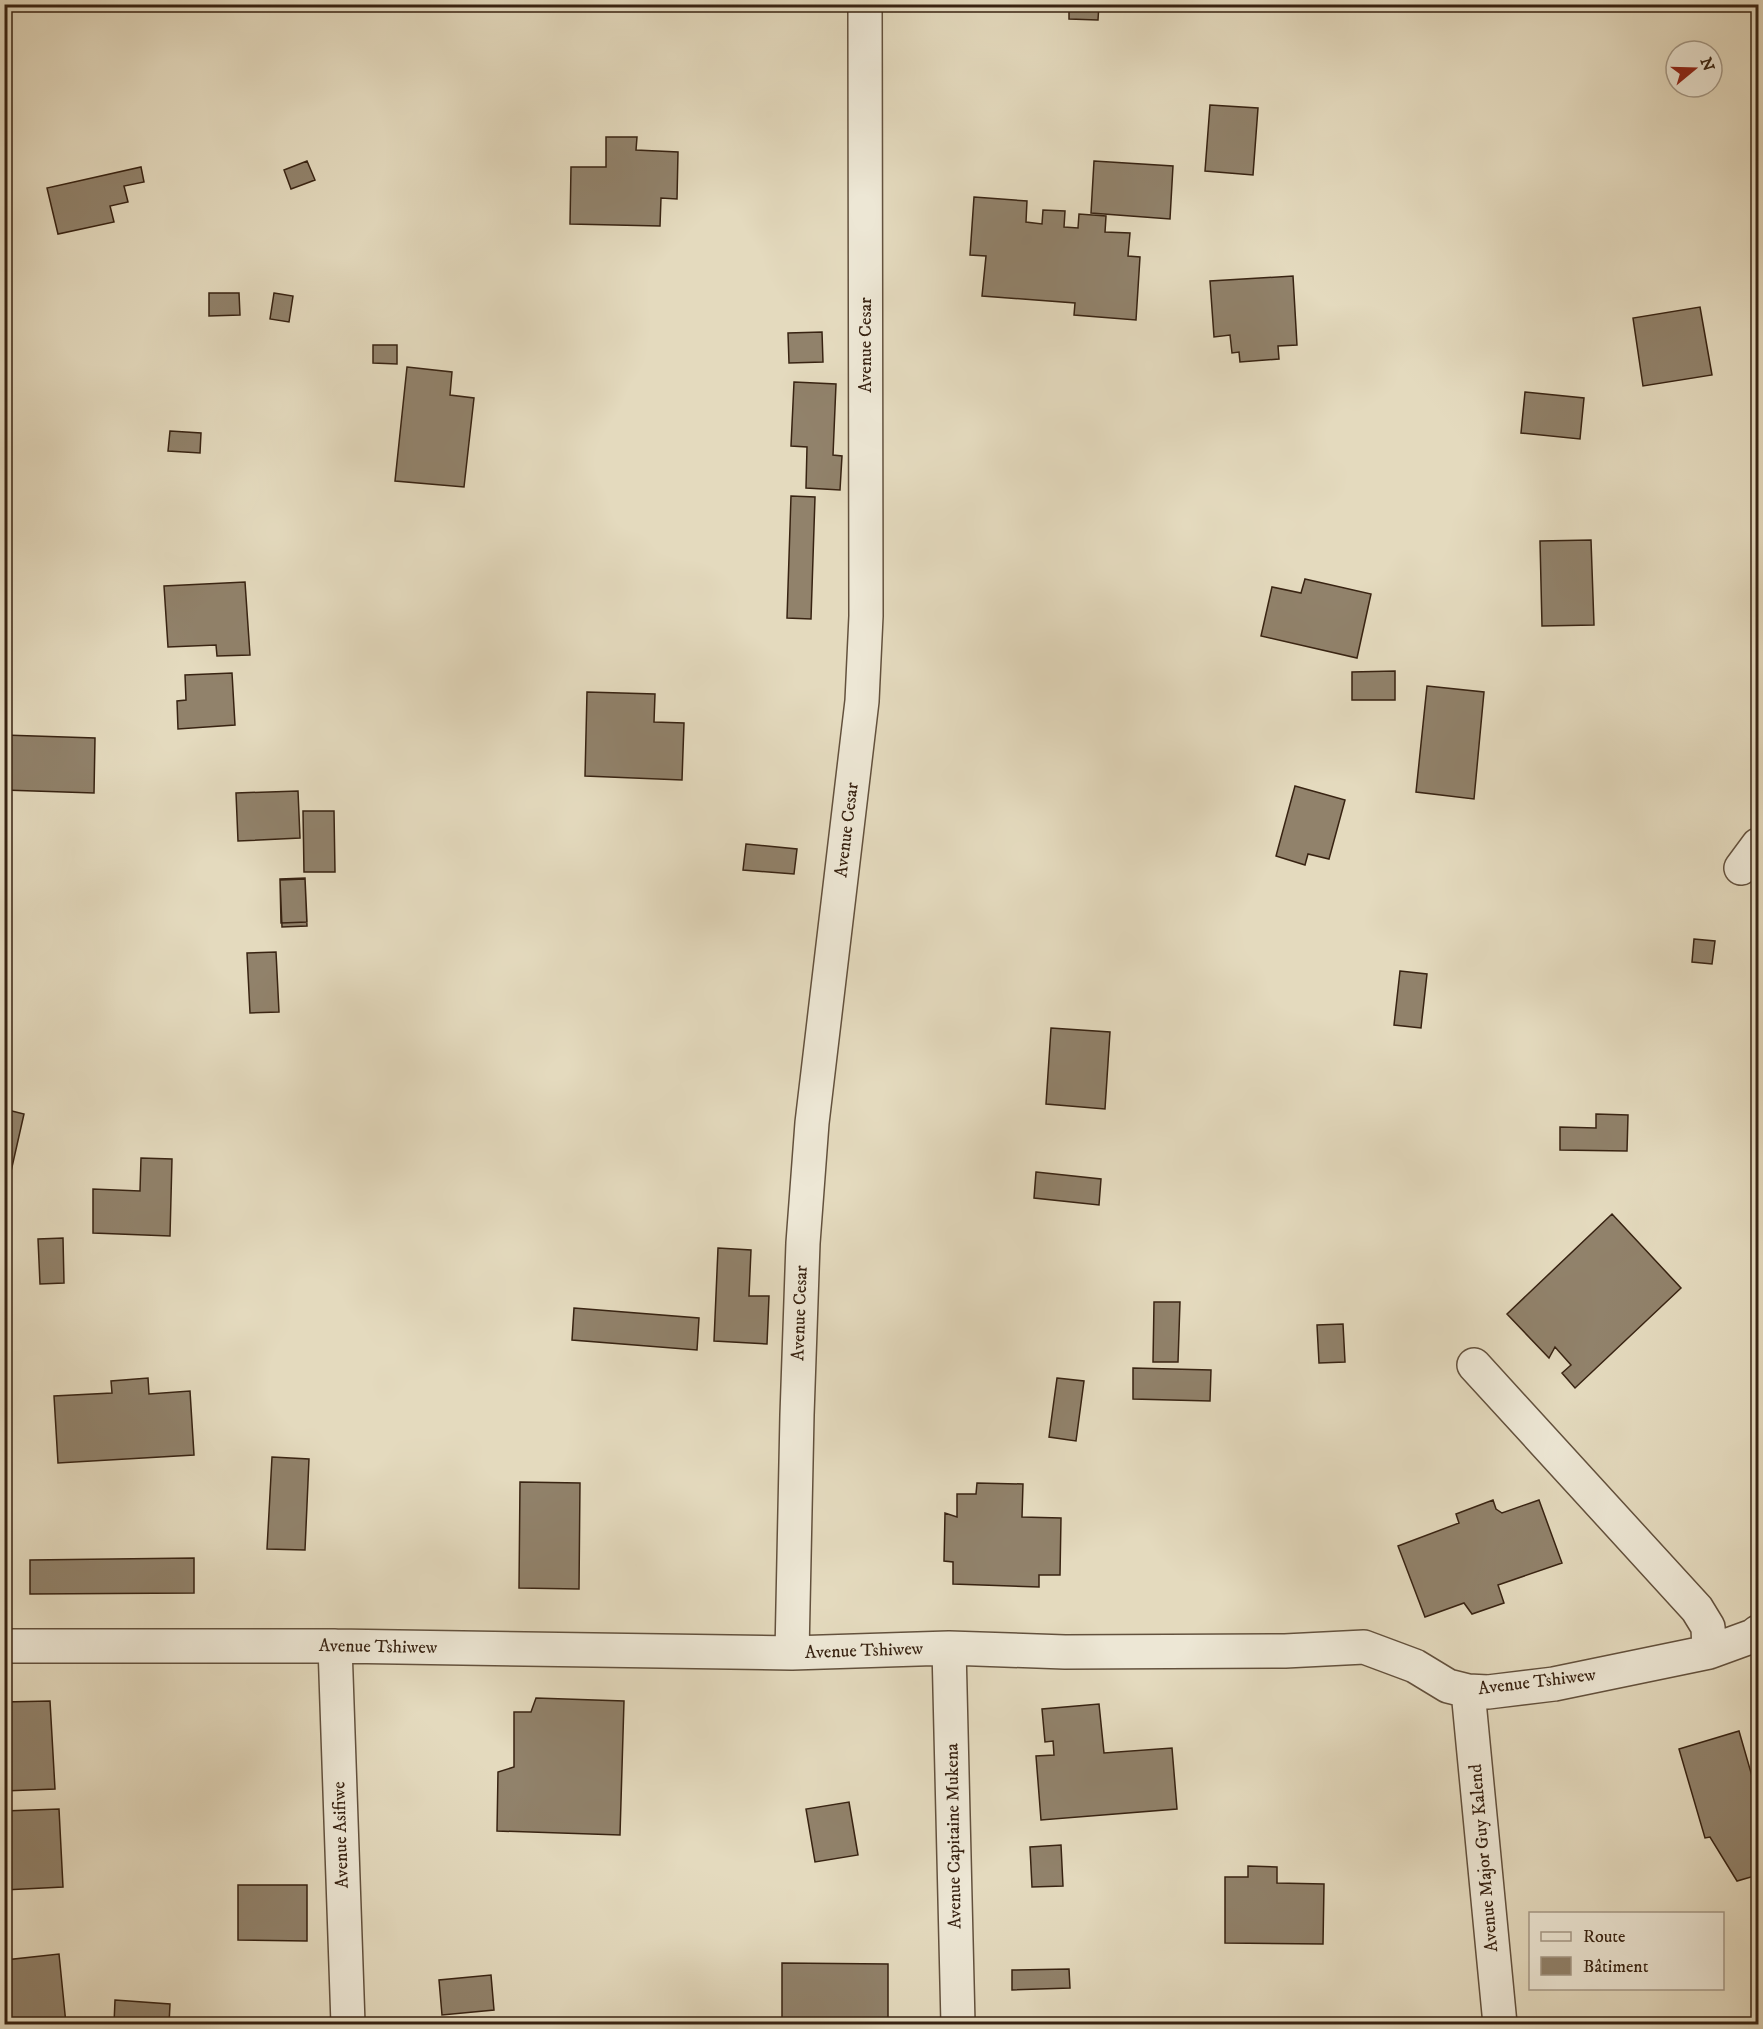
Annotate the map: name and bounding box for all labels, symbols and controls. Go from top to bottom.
north arrow [1664,39,1724,99]
text: N [1696,55,1719,74]
street label: Avenue Cesar [855,297,877,393]
street label: Avenue Cesar [830,781,864,879]
street label: Avenue Cesar [787,1265,813,1361]
street label: Avenue Tshiwew [319,1635,438,1659]
street label: Avenue Tshiwew [804,1638,924,1664]
street label: Avenue Tshiwew [1477,1664,1598,1700]
street label: Avenue Capitaine Mukena [941,1743,967,1929]
street label: Avenue Major Guy Kalend [1465,1763,1503,1953]
street label: Avenue Asifiwe [328,1781,354,1889]
legend [1529,1912,1724,1990]
text: Route [1583,1926,1626,1948]
text: Bâtiment [1583,1956,1649,1978]

